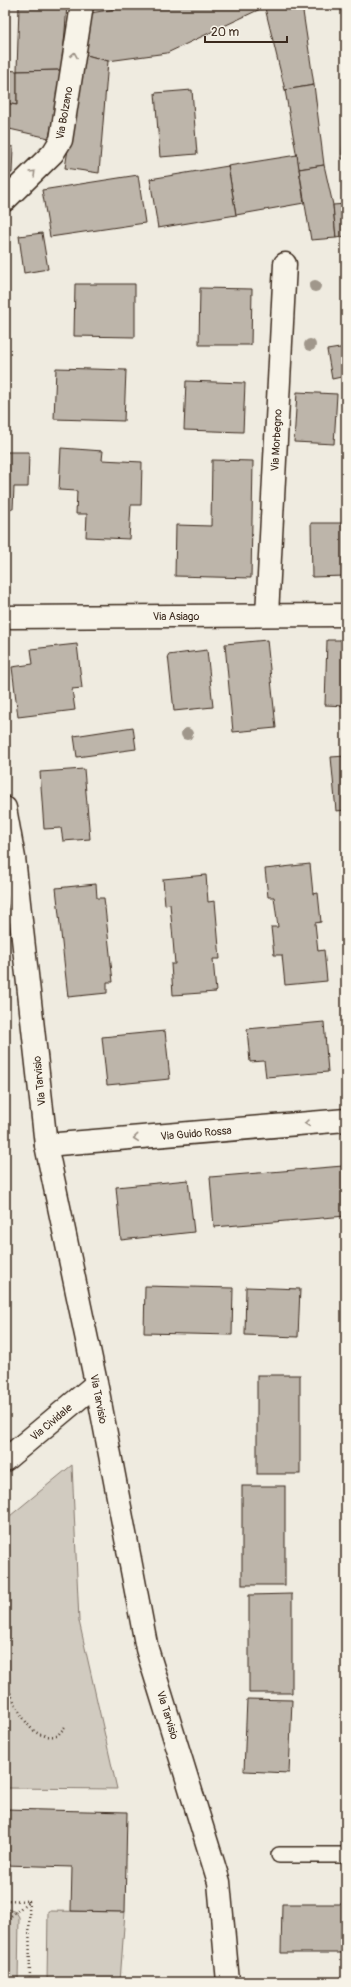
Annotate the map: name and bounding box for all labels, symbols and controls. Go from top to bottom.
scale bar [205,18,287,44]
text: 20 m [211,25,240,40]
one-way arrow [69,52,78,58]
street label: Via Bolzano [53,85,76,141]
one-way arrow [28,170,36,178]
street label: Via Morbegno [268,408,285,472]
street label: Via Asiago [153,610,199,623]
street label: Via Tarvisio [30,1055,49,1107]
one-way arrow [304,1118,310,1127]
street label: Via Guido Rossa [160,1124,232,1143]
one-way arrow [133,1133,139,1142]
street label: Via Tarvisio [87,1373,110,1425]
street label: Via Cividale [28,1401,75,1444]
street label: Via Tarvisio [154,1689,181,1741]

